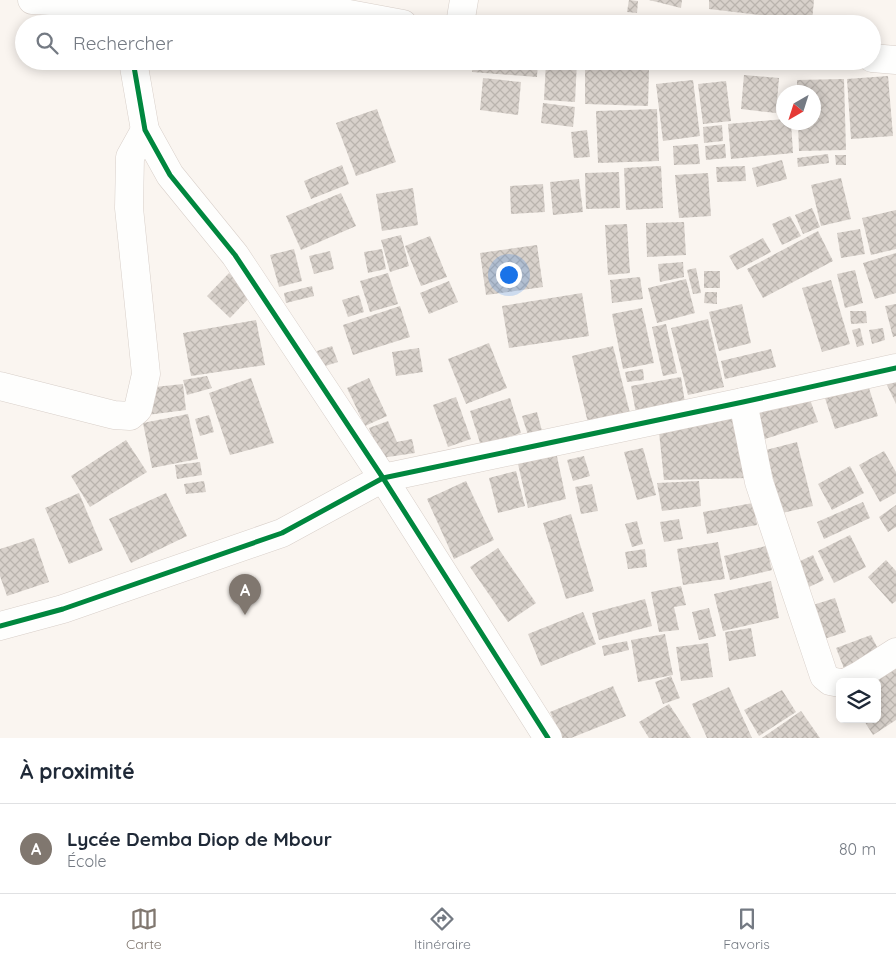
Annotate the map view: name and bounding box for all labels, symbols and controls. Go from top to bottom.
search box [15,15,881,70]
icon: search [33,29,61,57]
text: Rechercher [73,31,173,55]
north arrow [776,85,821,130]
your location [496,262,522,288]
pin: A [229,574,261,615]
map controls [836,678,881,723]
button: layers [836,678,881,723]
text: À proximité [20,758,135,784]
text: Lycée Demba Diop de Mbour [67,827,332,851]
text: A [31,839,41,859]
text: 80 m [839,839,876,859]
text: École [67,851,107,871]
tab: Carte [126,905,162,953]
tab: Itinéraire [414,905,471,953]
tab: Favoris [723,905,770,953]

